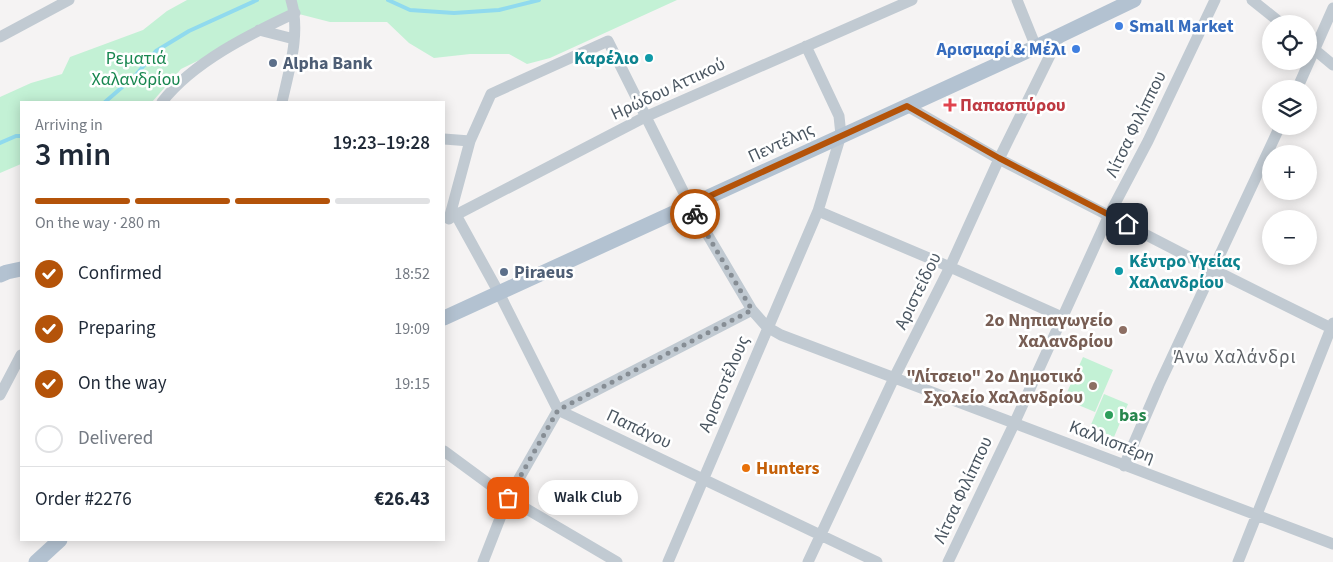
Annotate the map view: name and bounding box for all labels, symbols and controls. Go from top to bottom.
place label: Small Market [1129,14,1234,39]
map controls [1262,15,1317,265]
button: locate [1262,15,1317,70]
marker: Small Market [1113,20,1125,32]
place label: Αρισμαρί & Μέλι [935,37,1067,62]
marker: Αρισμαρί & Μέλι [1070,43,1082,55]
park label: Ρεματιά Χαλανδρίου [92,46,180,92]
place label: Καρέλιο [574,46,639,71]
place label: Alpha Bank [282,51,373,76]
street label: Ηρώδου Αττικού [607,52,729,126]
marker: Καρέλιο [643,52,655,64]
marker: Alpha Bank [267,57,279,69]
street label: Λίτσα Φιλίππου [1099,67,1173,181]
button: layers [1262,80,1317,135]
place label: Παπασπύρου [960,93,1066,118]
marker: Παπασπύρου [944,99,956,111]
text: Arriving in [35,114,103,136]
street label: Πεντέλης [744,117,818,169]
text: 19:23–19:28 [332,130,430,157]
text: 3 min [35,132,111,178]
button: + [1262,145,1317,200]
courier [670,189,720,239]
icon: bike [681,200,709,228]
pin [1106,203,1148,245]
icon: home [1113,210,1141,238]
button: − [1262,210,1317,265]
text: On the way · 280 m [35,212,160,234]
street label: Αριστείδου [889,248,947,334]
place label: Κέντρο Υγείας Χαλανδρίου [1129,249,1241,295]
icon: check [35,260,63,288]
text: Confirmed [78,260,162,287]
place label: Piraeus [514,260,573,285]
text: 18:52 [394,263,430,285]
marker: Κέντρο Υγείας Χαλανδρίου [1113,265,1125,277]
marker: Piraeus [498,266,510,278]
place label: 2ο Νηπιαγωγείο Χαλανδρίου [985,308,1113,354]
icon: check [35,315,63,343]
text: Preparing [78,315,156,342]
text: 19:09 [394,318,430,340]
marker: 2ο Νηπιαγωγείο Χαλανδρίου [1117,324,1129,336]
street label: Αριστοτέλους [692,332,756,436]
district label: Άνω Χαλάνδρι [1174,344,1296,371]
place label: "Λίτσειο" 2ο Δημοτικό Σχολείο Χαλανδρίου [906,364,1083,410]
icon: check [35,370,63,398]
text: On the way [78,370,167,397]
text: 19:15 [394,373,430,395]
marker: "Λίτσειο" 2ο Δημοτικό Σχολείο Χαλανδρίου [1087,380,1099,392]
street label: Παπάγου [602,403,676,455]
place label: bas [1119,403,1147,428]
marker: bas [1103,409,1115,421]
street label: Καλλισπέρη [1066,414,1158,470]
text: Delivered [78,425,153,452]
street label: Λίτσα Φιλίππου [927,432,999,548]
place label: Hunters [756,456,820,481]
marker: Hunters [740,462,752,474]
pin [487,477,529,519]
callout: Walk Club [538,480,638,516]
icon: bag [494,484,522,512]
text: Order #2276 [35,486,132,513]
text: €26.43 [374,486,430,513]
text: Walk Club [554,486,622,508]

